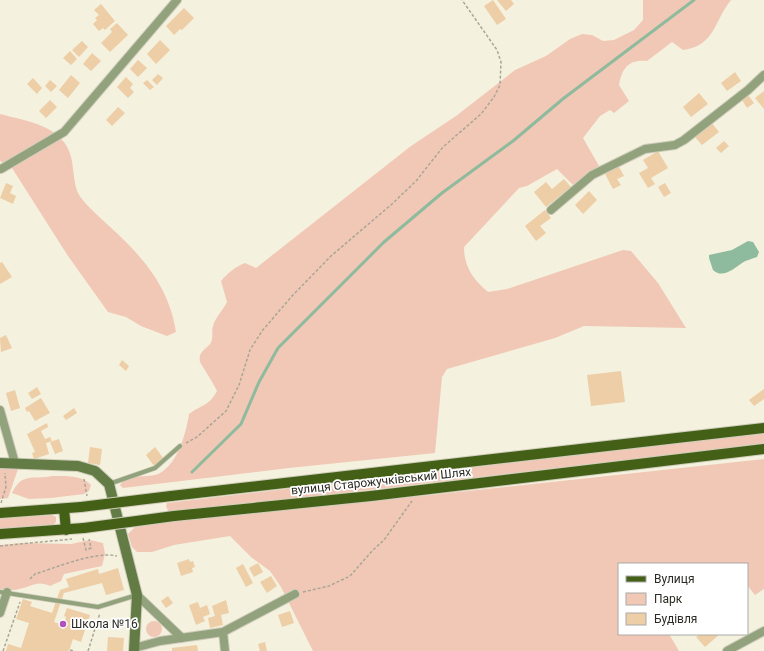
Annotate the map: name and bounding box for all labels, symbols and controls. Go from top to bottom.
street label: вулиця Старожучківський Шлях [290,465,472,497]
legend [618,563,748,635]
text: Вулиця [654,572,695,586]
text: Парк [654,592,683,606]
text: Будівля [654,612,697,626]
place label: Школа №16 [71,617,138,631]
marker: Школа №16 [58,619,68,629]

